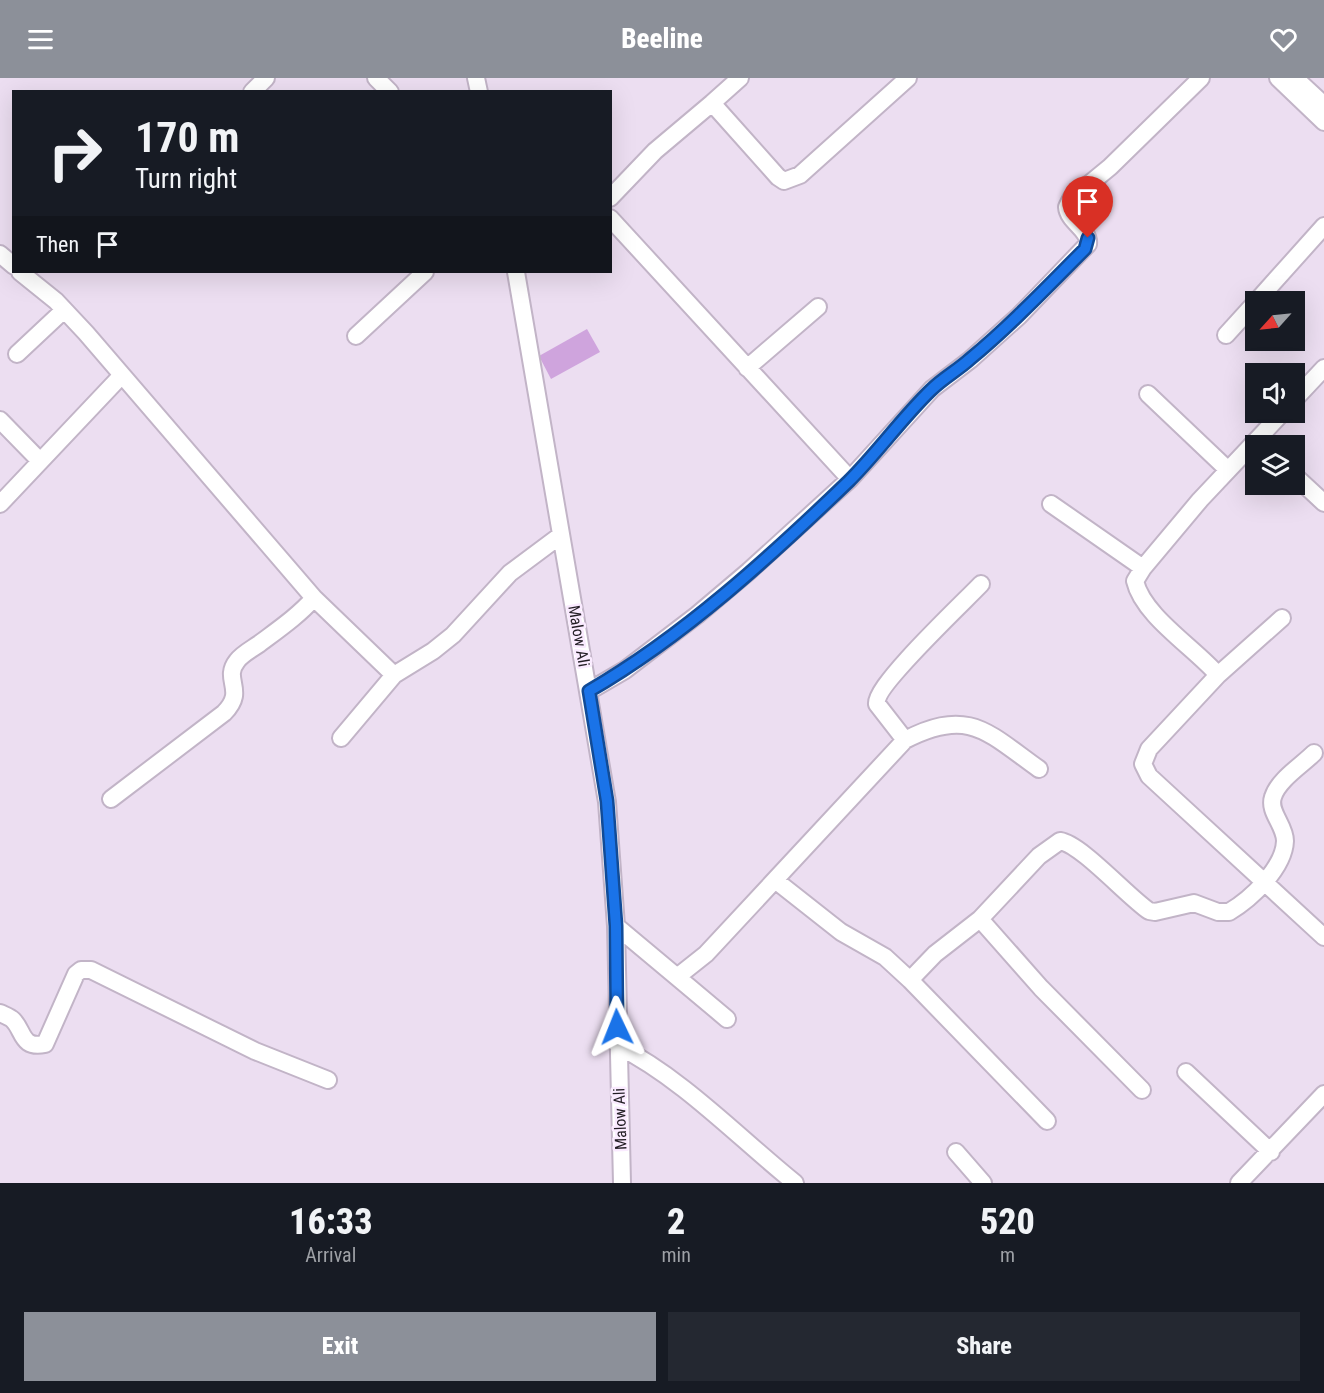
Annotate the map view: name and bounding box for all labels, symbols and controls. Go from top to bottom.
icon: menu [24,23,57,56]
text: Beeline [621,23,703,55]
icon: heart [1267,23,1300,56]
text: 170 m [135,113,240,162]
icon: right [36,114,114,192]
text: Turn right [135,163,237,195]
pin [1062,176,1113,238]
icon: arrive [1071,185,1104,218]
icon: arrive [91,228,124,261]
text: Then [36,232,79,257]
north arrow [1245,291,1305,351]
map controls [1245,291,1305,495]
button: sound [1245,363,1305,423]
button: layers [1245,435,1305,495]
street label: Malow Ali [564,604,594,668]
position arrow [585,995,649,1059]
street label: Malow Ali [609,1088,631,1150]
text: 16:33 [289,1201,372,1243]
text: 2 [667,1201,685,1243]
text: 520 [980,1201,1035,1243]
text: Arrival [305,1243,356,1267]
text: min [662,1243,691,1267]
text: m [1000,1243,1015,1267]
button: Exit [24,1312,656,1381]
button: Share [668,1312,1300,1381]

